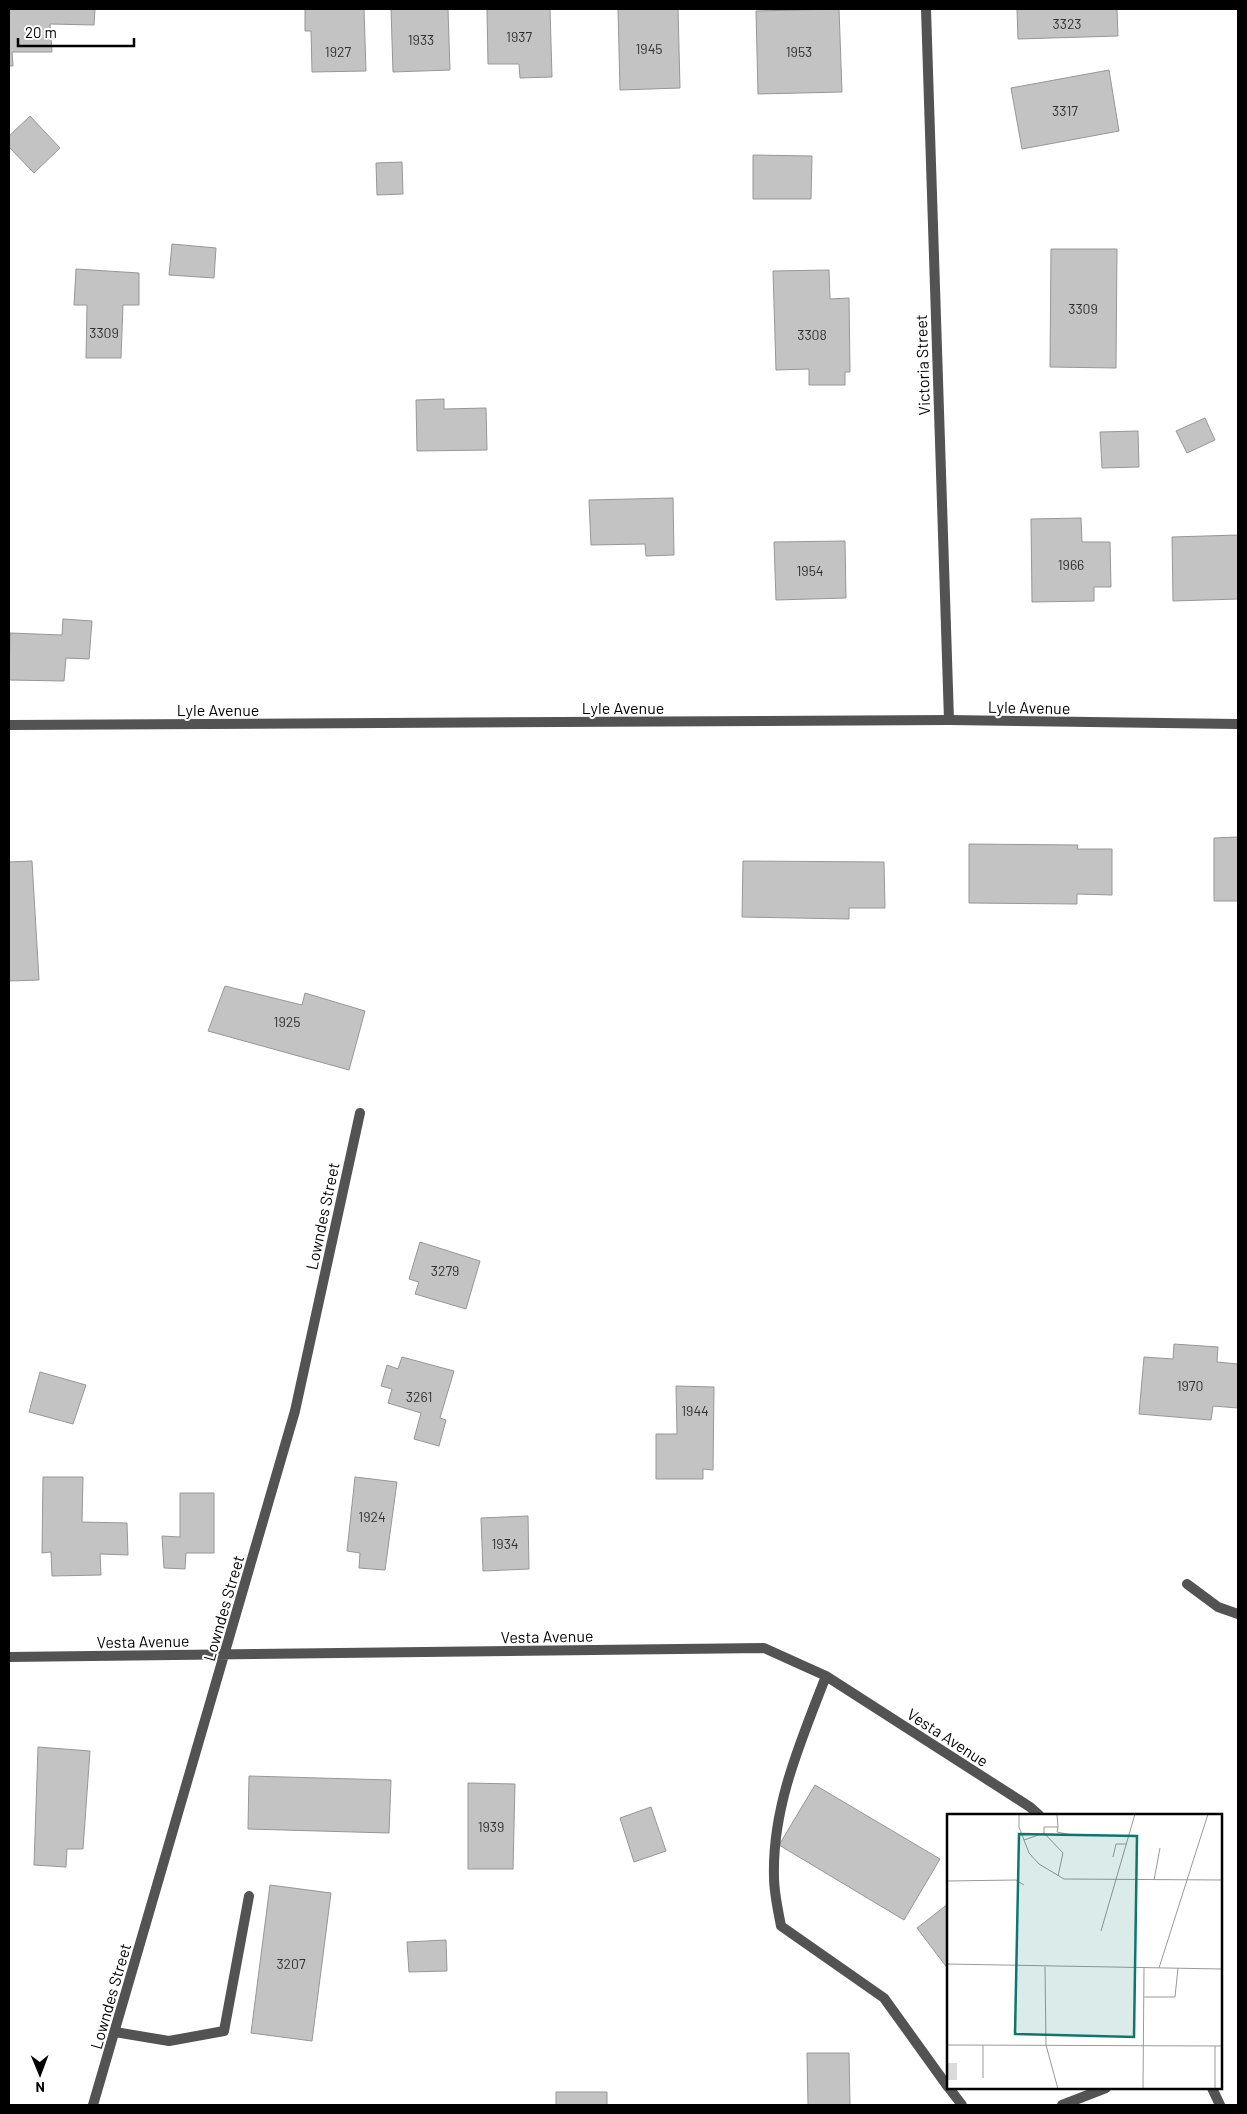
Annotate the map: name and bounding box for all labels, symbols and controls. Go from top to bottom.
scale bar [18,15,134,47]
house number: 3323 [1052,15,1082,32]
text: 20 m [25,23,57,41]
house number: 1937 [506,28,532,45]
house number: 1933 [408,31,434,48]
house number: 1945 [635,40,663,57]
house number: 1927 [325,43,352,60]
house number: 1953 [786,43,812,60]
house number: 3317 [1052,102,1078,119]
house number: 3309 [1068,300,1098,317]
street label: Victoria Street [911,314,933,416]
house number: 3309 [89,324,119,341]
house number: 3308 [797,326,827,343]
house number: 1966 [1058,556,1084,573]
house number: 1954 [796,562,824,579]
street label: Lyle Avenue [988,697,1070,717]
street label: Lyle Avenue [582,698,664,717]
street label: Lyle Avenue [177,700,259,719]
house number: 1925 [274,1013,300,1030]
street label: Lowndes Street [301,1161,343,1271]
house number: 3279 [431,1262,459,1279]
house number: 1970 [1177,1377,1203,1394]
house number: 3261 [406,1388,432,1405]
house number: 1944 [681,1402,709,1419]
house number: 1924 [358,1508,386,1525]
house number: 1934 [491,1535,519,1552]
street label: Lowndes Street [199,1553,247,1663]
street label: Vesta Avenue [500,1626,594,1646]
street label: Vesta Avenue [96,1631,190,1651]
street label: Vesta Avenue [904,1704,992,1770]
inset map [947,1814,1222,2089]
house number: 1939 [478,1818,504,1835]
street label: Lowndes Street [86,1941,134,2051]
house number: 3207 [276,1955,306,1972]
north arrow [15,2049,65,2099]
text: N [35,2079,45,2096]

